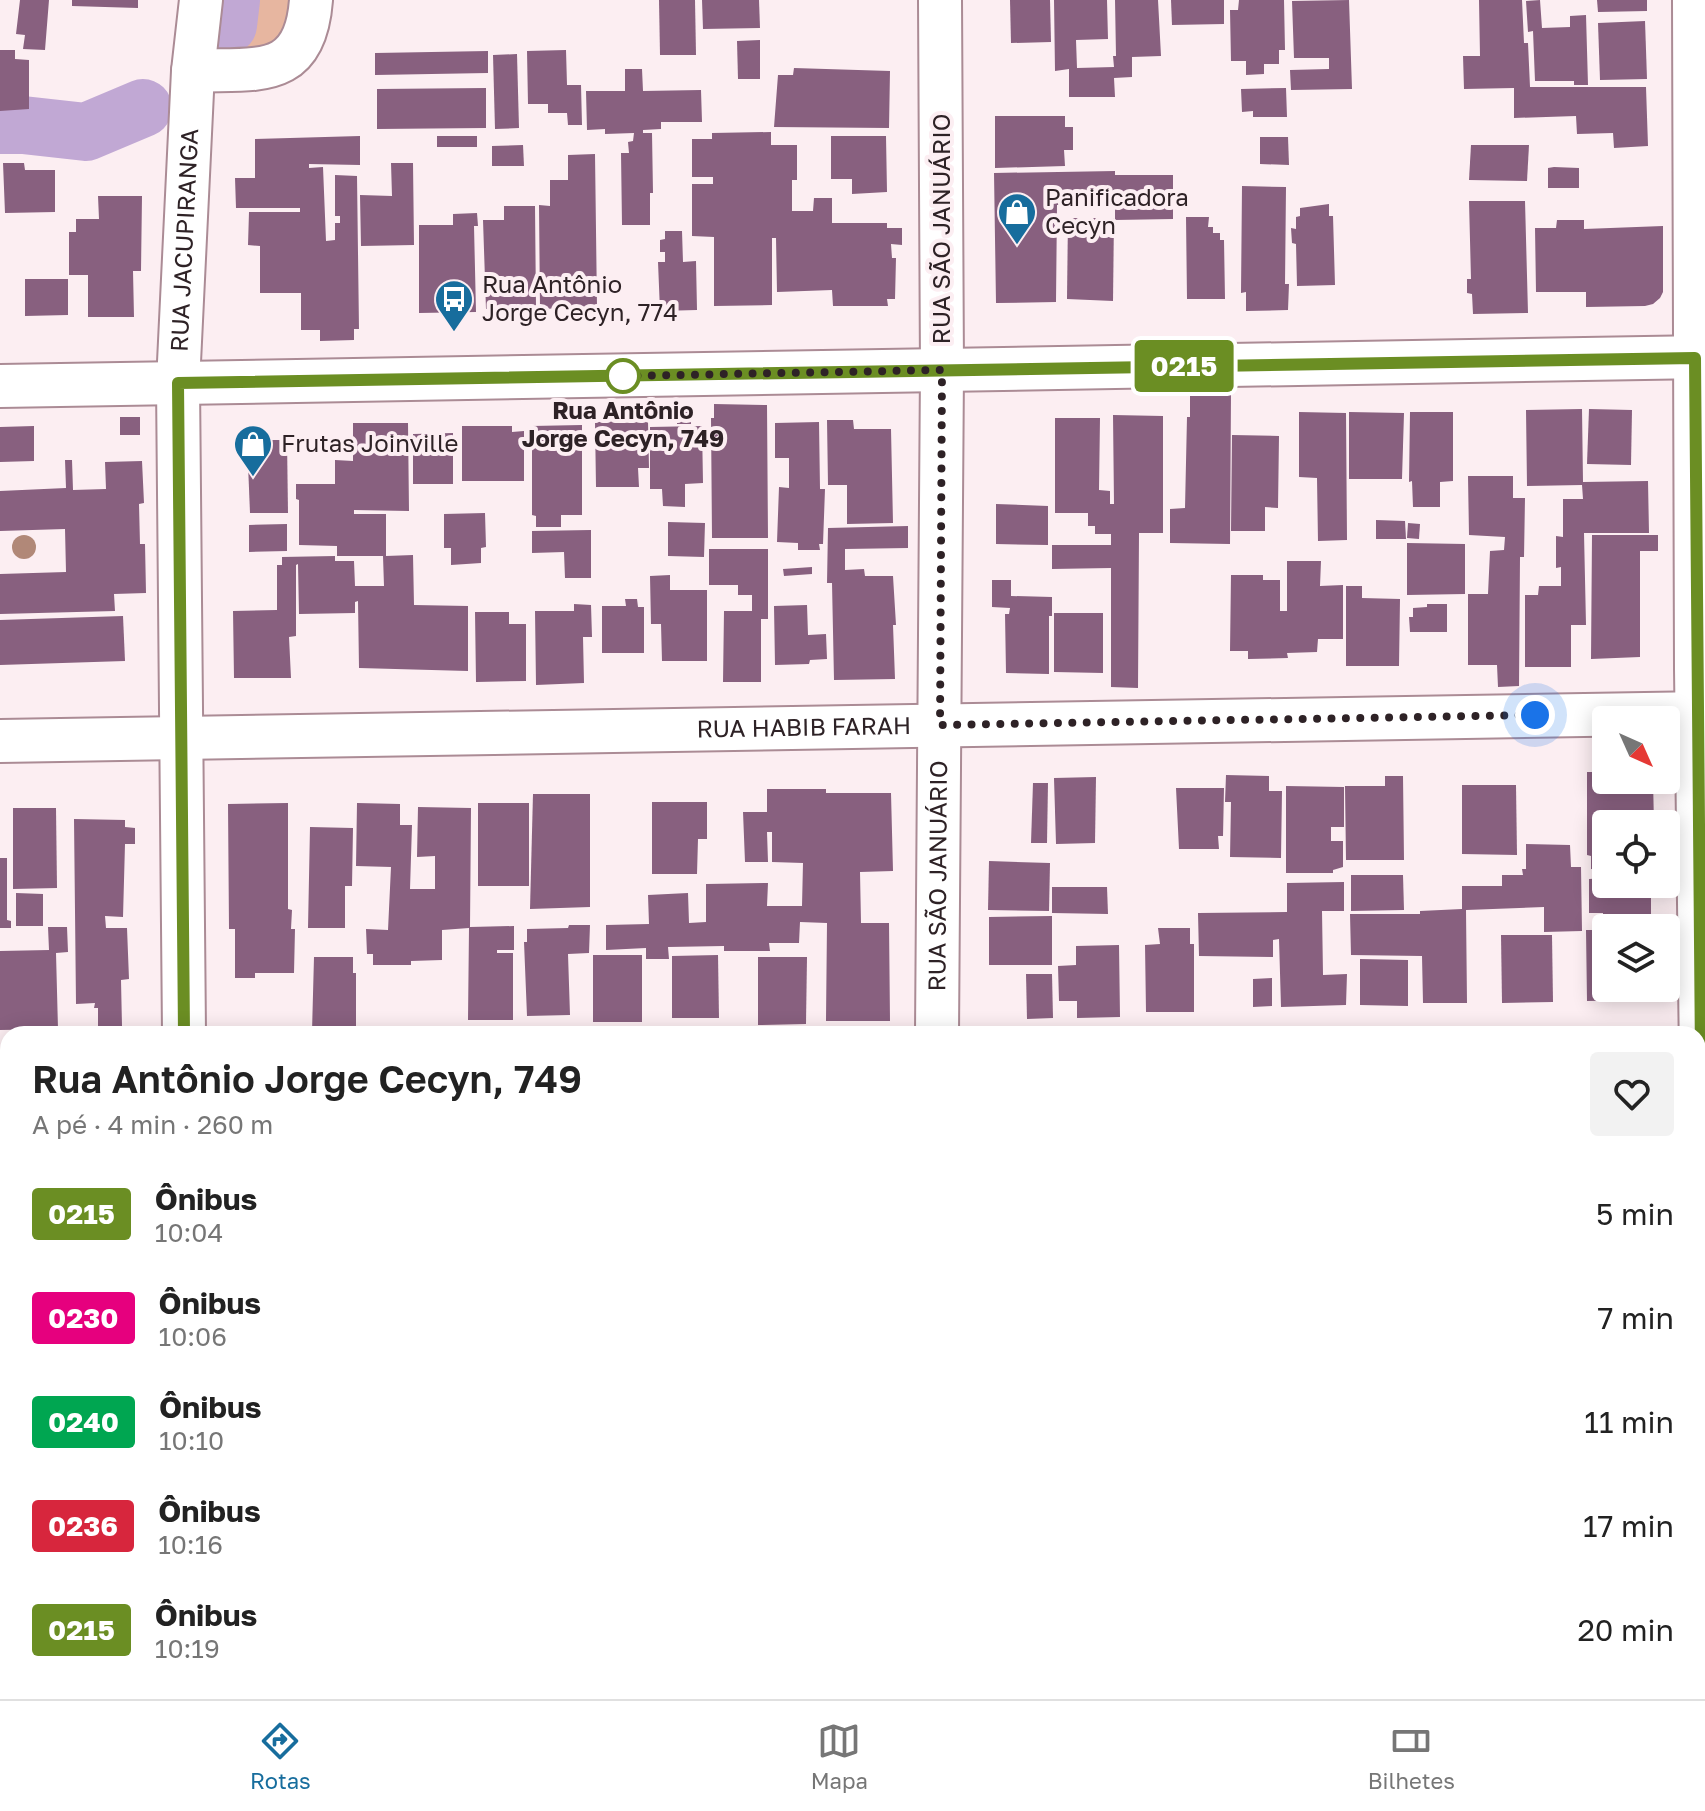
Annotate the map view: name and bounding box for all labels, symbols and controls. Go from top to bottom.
street label: RUA SÃO JANUÁRIO [926,114,955,344]
street label: RUA JACUPIRANGA [164,128,203,352]
place label: Panificadora Cecyn [1045,182,1189,239]
shop icon: Panificadora Cecyn [996,191,1038,246]
place label: Rua Antônio Jorge Cecyn, 774 [482,269,678,326]
bus stop icon: Rua Antônio Jorge Cecyn, 774 [433,278,475,333]
line badge: 0215 [1128,340,1240,392]
text: 0215 [1151,349,1217,382]
marker: Rua Antônio Jorge Cecyn, 749 [606,359,640,393]
place label: Rua Antônio Jorge Cecyn, 749 [522,395,724,452]
shop icon: Frutas Joinville [232,423,274,478]
place label: Frutas Joinville [281,428,458,457]
your location [1515,695,1555,735]
north arrow [1592,706,1680,794]
map controls [1592,706,1680,1002]
street label: RUA HABIB FARAH [696,710,911,743]
street label: RUA SÃO JANUÁRIO [921,760,952,992]
button: locate [1592,810,1680,898]
button: layers [1592,914,1680,1002]
button: heart [1590,1052,1674,1136]
text: Rua Antônio Jorge Cecyn, 749 [32,1056,582,1101]
text: A pé · 4 min · 260 m [32,1109,273,1140]
text: Ônibus [155,1181,257,1217]
text: 5 min [1596,1196,1674,1232]
text: 0215 [48,1197,115,1230]
text: 10:04 [155,1217,223,1248]
text: Ônibus [159,1285,261,1321]
text: 7 min [1598,1300,1674,1336]
text: 0230 [48,1301,119,1334]
text: 10:06 [159,1321,227,1352]
text: Ônibus [159,1389,262,1425]
text: 11 min [1584,1404,1674,1440]
text: 0240 [48,1405,119,1438]
text: 10:10 [159,1425,224,1456]
text: Ônibus [158,1493,261,1529]
text: 17 min [1583,1508,1674,1544]
text: 0236 [48,1509,118,1542]
text: 10:16 [158,1529,223,1560]
text: Ônibus [155,1597,257,1633]
text: 20 min [1577,1612,1674,1648]
text: 0215 [48,1613,115,1646]
text: 10:19 [155,1633,220,1664]
tab: Rotas [250,1719,311,1794]
tab: Mapa [811,1719,868,1794]
tab: Bilhetes [1368,1719,1455,1794]

